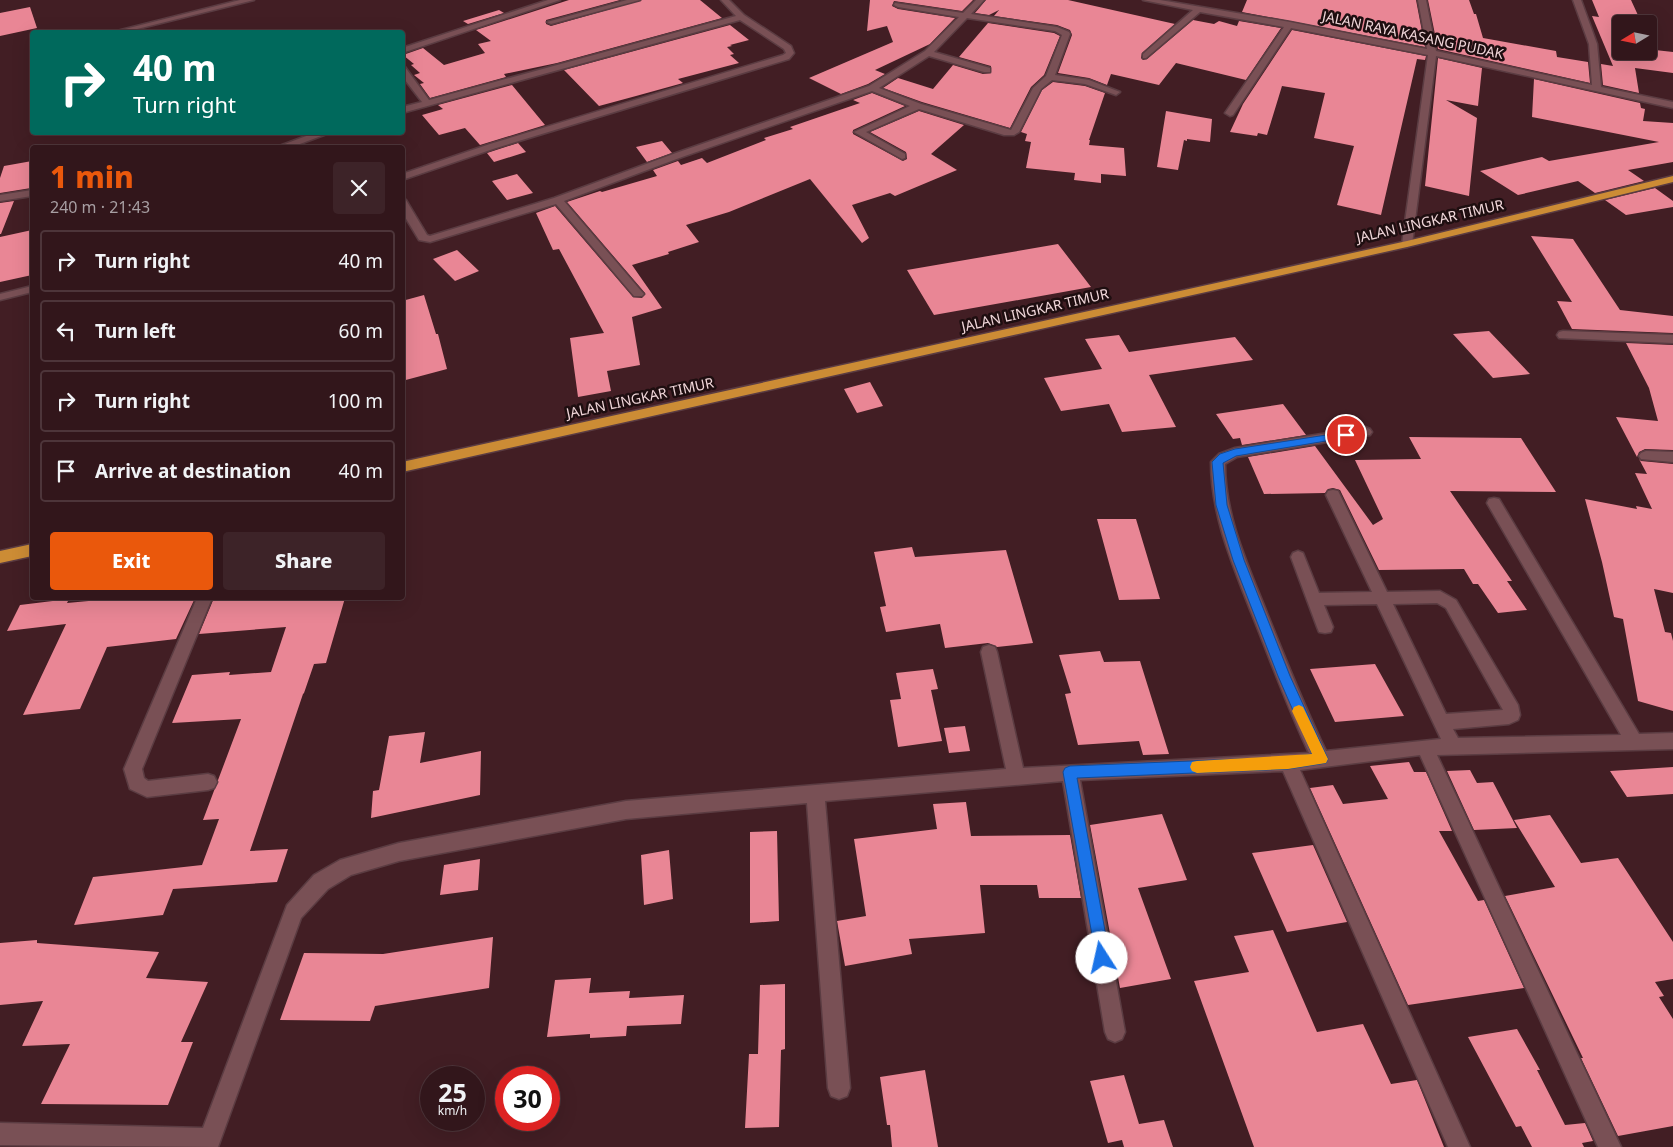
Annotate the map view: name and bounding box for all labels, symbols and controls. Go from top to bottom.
street label: JALAN RAYA KASANG PUDAK [1319,6,1506,63]
north arrow [1612,15,1658,60]
map controls [1612,15,1657,60]
text: 40 m [133,44,216,91]
icon: right [50,50,115,115]
text: Turn right [133,89,236,119]
text: 1 min [50,156,134,197]
button: close [333,162,385,214]
street label: JALAN LINGKAR TIMUR [1353,194,1506,247]
text: 240 m · 21:43 [50,196,150,218]
icon: right [52,247,80,275]
text: Turn right [95,248,190,274]
text: 40 m [339,248,383,274]
street label: JALAN LINGKAR TIMUR [958,283,1111,336]
icon: left [52,317,80,345]
text: Turn left [95,318,176,344]
text: 60 m [339,318,383,344]
street label: JALAN LINGKAR TIMUR [562,373,716,423]
icon: right [52,387,80,415]
text: Turn right [95,388,190,414]
text: 100 m [328,388,383,414]
pin [1325,414,1367,456]
icon: arrive [1332,421,1360,449]
icon: arrive [52,457,80,485]
text: Arrive at destination [95,458,291,484]
text: 40 m [339,458,383,484]
button: Exit [50,532,213,590]
button: Share [223,532,385,590]
position arrow [1075,931,1127,983]
speed limit sign: 30 [495,1066,560,1131]
text: 25 [438,1075,467,1109]
text: km/h [438,1102,467,1119]

